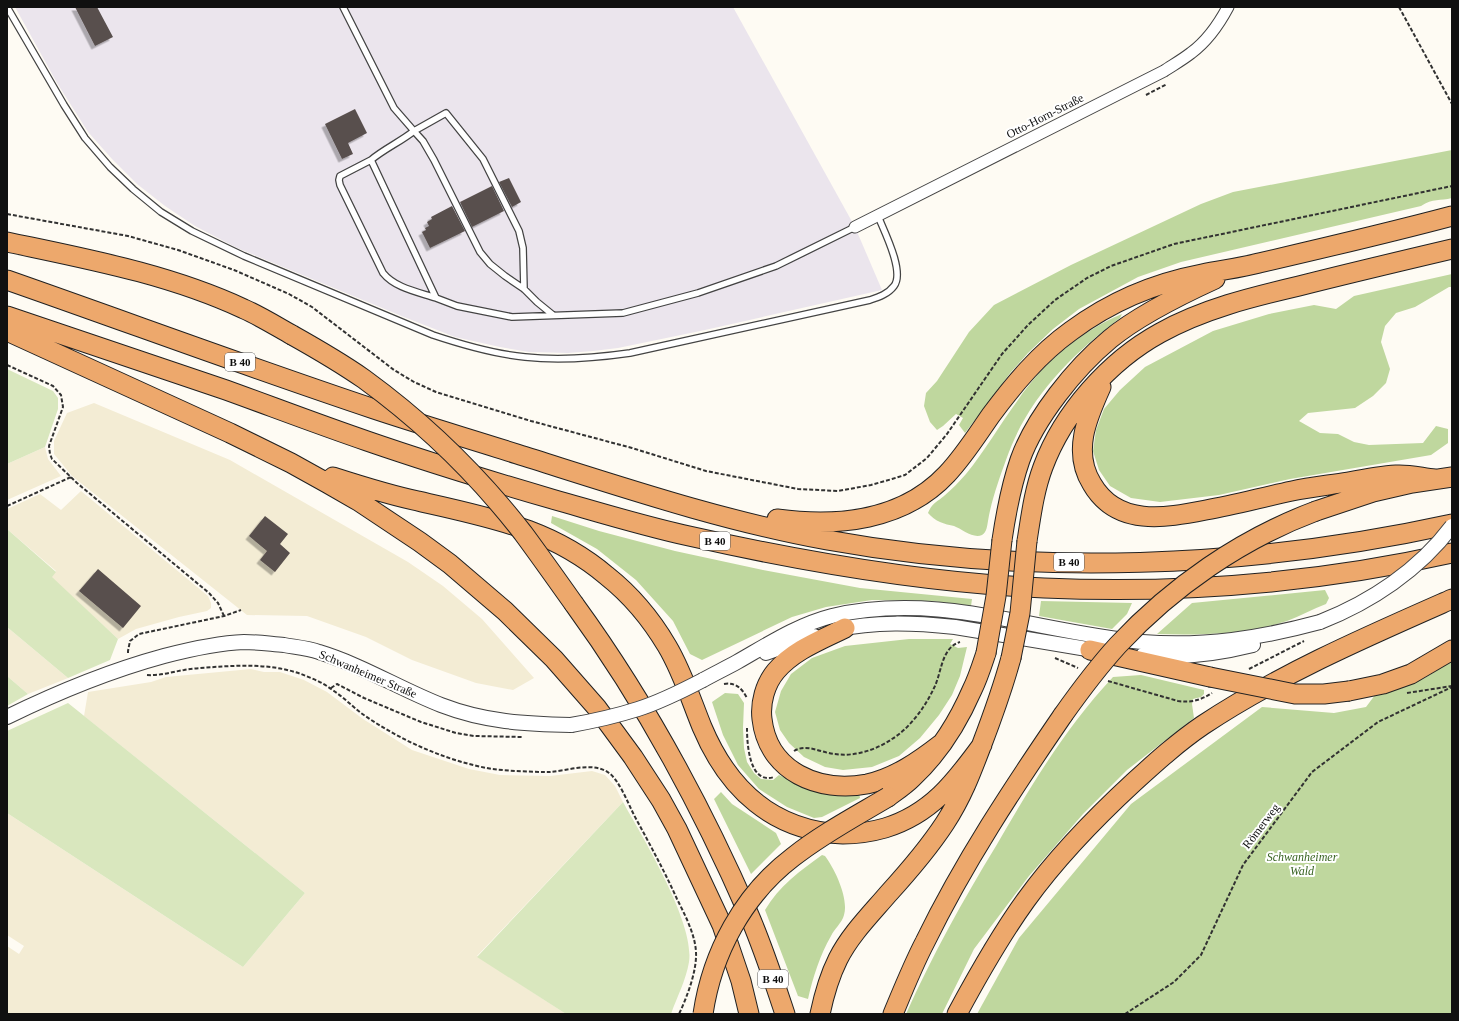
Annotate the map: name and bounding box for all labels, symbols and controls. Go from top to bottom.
street label: Otto-Horn-Straße [1004,91,1086,141]
road number: B 40 [225,353,255,371]
road number: B 40 [700,532,730,550]
road number: B 40 [1054,553,1084,571]
street label: Schwanheimer Straße [317,647,419,701]
street label: Römerweg [1240,801,1282,851]
park label: Schwanheimer Wald [1267,850,1338,878]
road number: B 40 [758,970,788,988]

